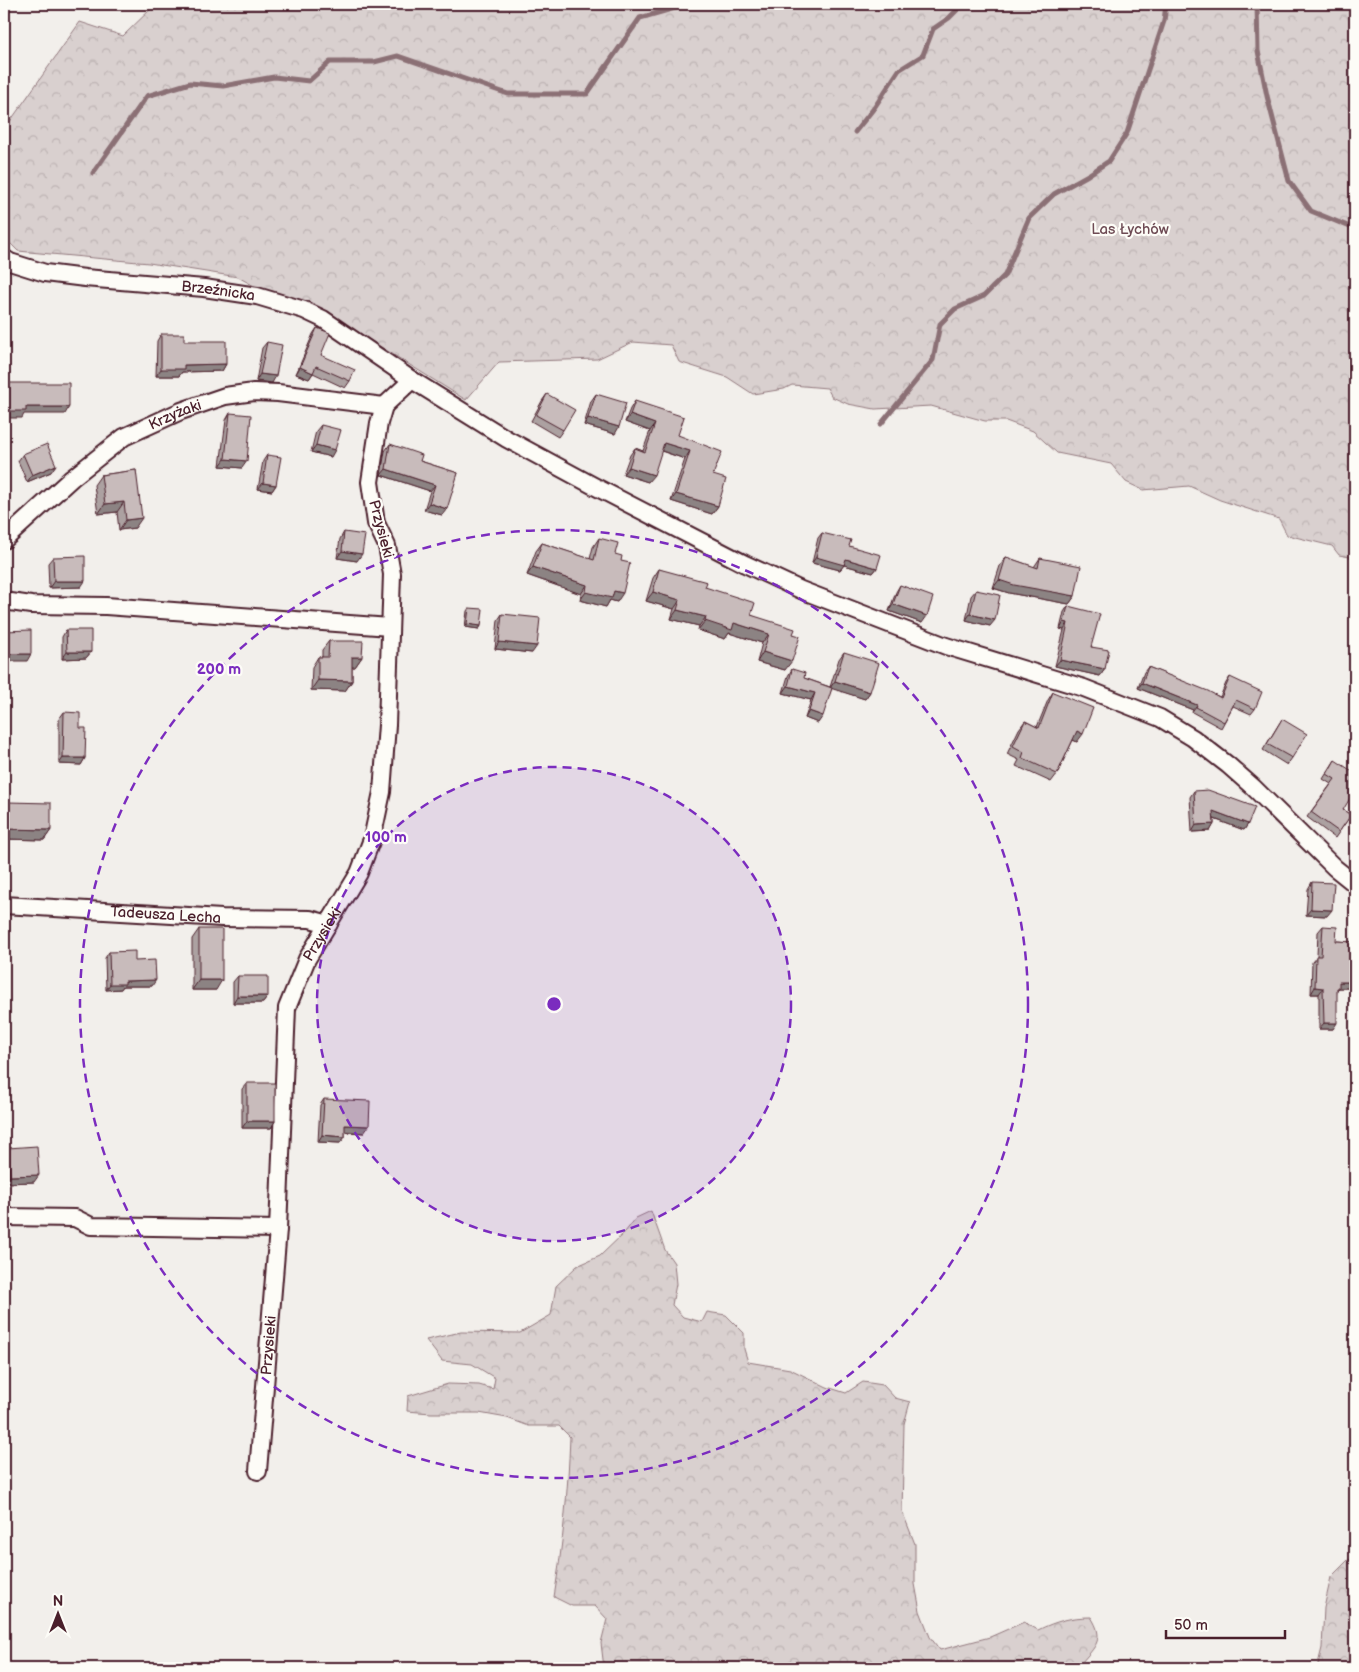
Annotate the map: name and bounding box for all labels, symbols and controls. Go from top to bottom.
park label: Las Łychów [1091,220,1169,239]
street label: Brzeźnicka [181,277,256,305]
street label: Krzyżaki [145,395,204,434]
street label: Przysieki [364,498,398,560]
text: 200 m [197,660,241,679]
text: 100 m [365,828,407,847]
street label: Tadeusza Lecha [110,902,222,927]
street label: Przysieki [298,904,346,965]
centre of rings [545,995,563,1013]
street label: Przysieki [256,1315,280,1376]
north arrow [32,1590,82,1640]
text: N [53,1593,63,1610]
scale bar [1166,1607,1285,1639]
text: 50 m [1174,1616,1208,1635]

